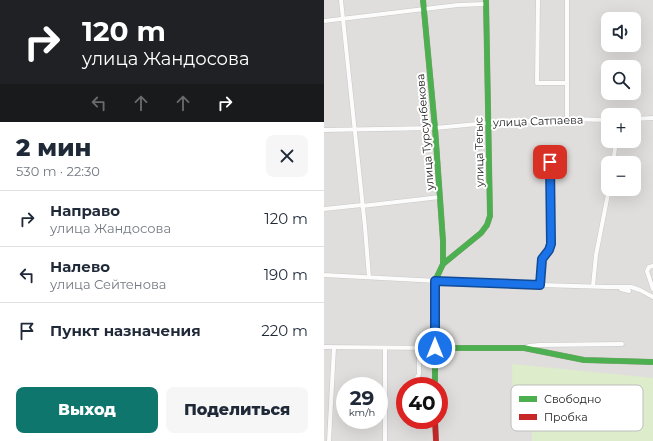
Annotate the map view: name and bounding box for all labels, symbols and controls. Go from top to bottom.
map controls [601,12,641,196]
button: sound [601,12,641,52]
text: 120 m [82,14,166,48]
icon: right [16,16,68,68]
text: улица Жандосова [82,48,250,70]
button: search [601,60,641,100]
street label: улица Турсунбекова [413,73,437,192]
icon: left [88,92,110,114]
icon: ahead [130,92,152,114]
icon: ahead [172,92,194,114]
icon: right [214,92,236,114]
button: + [601,108,641,148]
street label: улица Сатпаева [492,112,583,130]
street label: улица Тегыс [471,117,487,188]
text: 2 мин [16,133,91,162]
button: close [266,135,308,177]
pin [533,145,567,179]
icon: arrive [539,151,561,173]
button: − [601,156,641,196]
text: 530 m · 22:30 [16,163,100,179]
text: Направо [50,201,120,220]
icon: right [16,208,38,230]
text: 120 m [264,209,308,228]
text: улица Жандосова [50,220,171,236]
text: Налево [50,257,110,276]
icon: left [16,264,38,286]
text: 190 m [264,265,308,284]
text: улица Сейтенова [50,276,166,292]
icon: arrive [16,320,38,342]
text: Пункт назначения [50,321,201,340]
text: 220 m [261,321,308,340]
position arrow [414,327,456,369]
speed limit sign: 40 [396,377,448,429]
legend [511,385,643,431]
text: 29 [350,386,374,410]
button: Выход [16,387,158,433]
button: Поделиться [166,387,308,433]
text: Свободно [544,392,601,406]
text: km/h [349,406,375,419]
text: Пробка [544,410,588,424]

